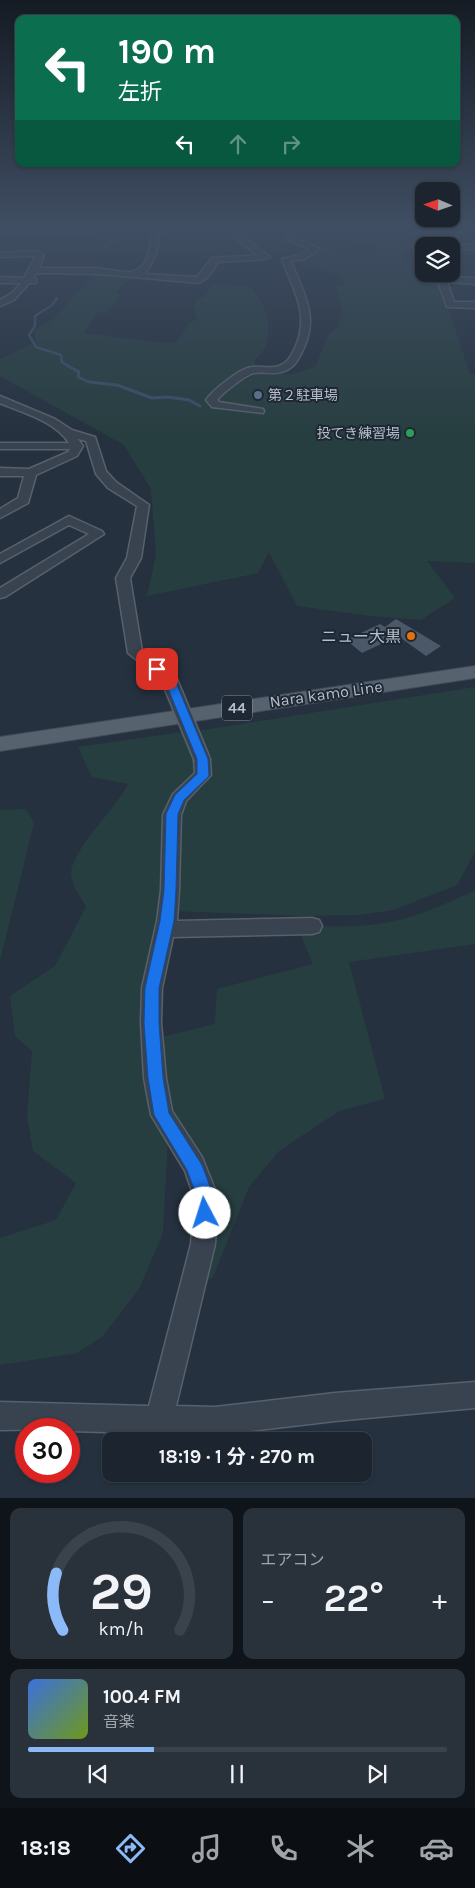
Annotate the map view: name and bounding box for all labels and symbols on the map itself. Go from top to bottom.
north arrow [415,182,460,228]
place label: 第２駐車場 [268,387,338,404]
marker: 第２駐車場 [252,389,264,401]
place label: 投てき練習場 [316,425,400,442]
marker: 投てき練習場 [404,427,416,439]
place label: ニュー大黒 [321,627,401,646]
marker: ニュー大黒 [405,630,417,642]
pin [136,648,178,690]
street label: Nara kamo Line [268,677,384,711]
road number: 44 [222,696,252,720]
position arrow [178,1186,230,1238]
speed limit sign: 30 [15,1418,80,1483]

